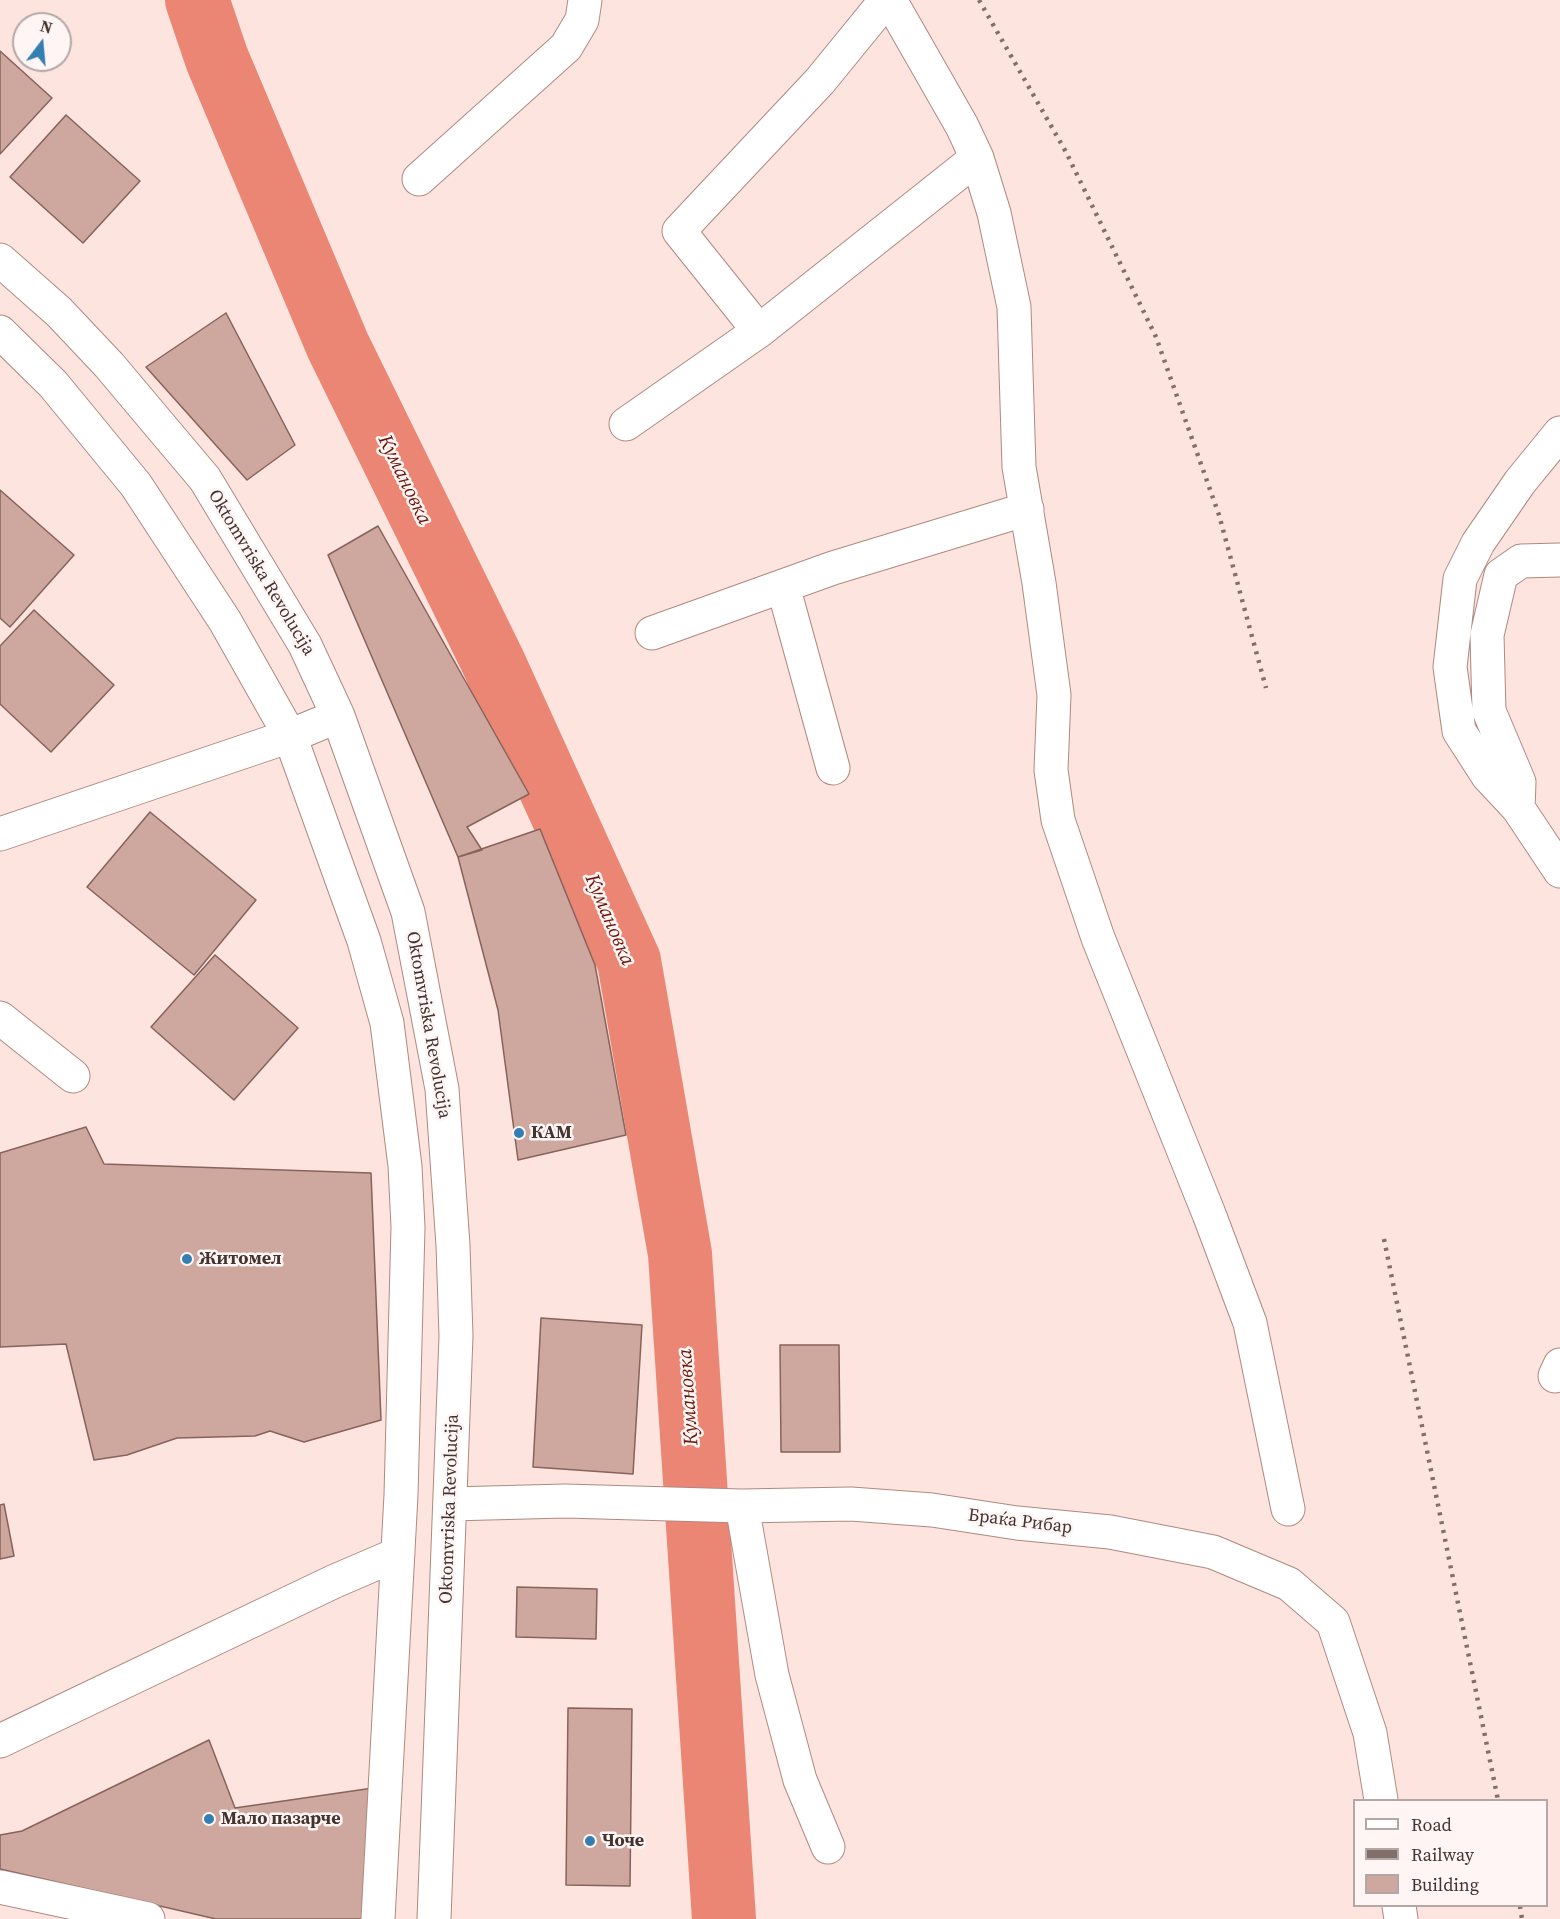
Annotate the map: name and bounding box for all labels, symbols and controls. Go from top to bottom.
north arrow [12,12,72,72]
text: N [38,14,55,39]
water label: Кумановка [372,431,436,529]
street label: Oktomvriska Revolucija [203,486,319,660]
water label: Кумановка [579,871,639,969]
street label: Oktomvriska Revolucija [401,930,455,1120]
place label: КАМ [531,1122,572,1144]
marker: КАМ [512,1126,526,1140]
place label: Житомел [199,1248,282,1270]
marker: Житомел [180,1252,194,1266]
water label: Кумановка [674,1348,704,1446]
street label: Oktomvriska Revolucija [436,1414,464,1604]
street label: Браќа Рибар [967,1505,1073,1539]
legend [1353,1799,1548,1907]
place label: Мало пазарче [221,1808,341,1830]
marker: Мало пазарче [202,1812,216,1826]
text: Road [1411,1812,1452,1837]
place label: Чоче [602,1830,644,1852]
marker: Чоче [583,1834,597,1848]
text: Railway [1411,1842,1474,1867]
text: Building [1411,1872,1479,1897]

